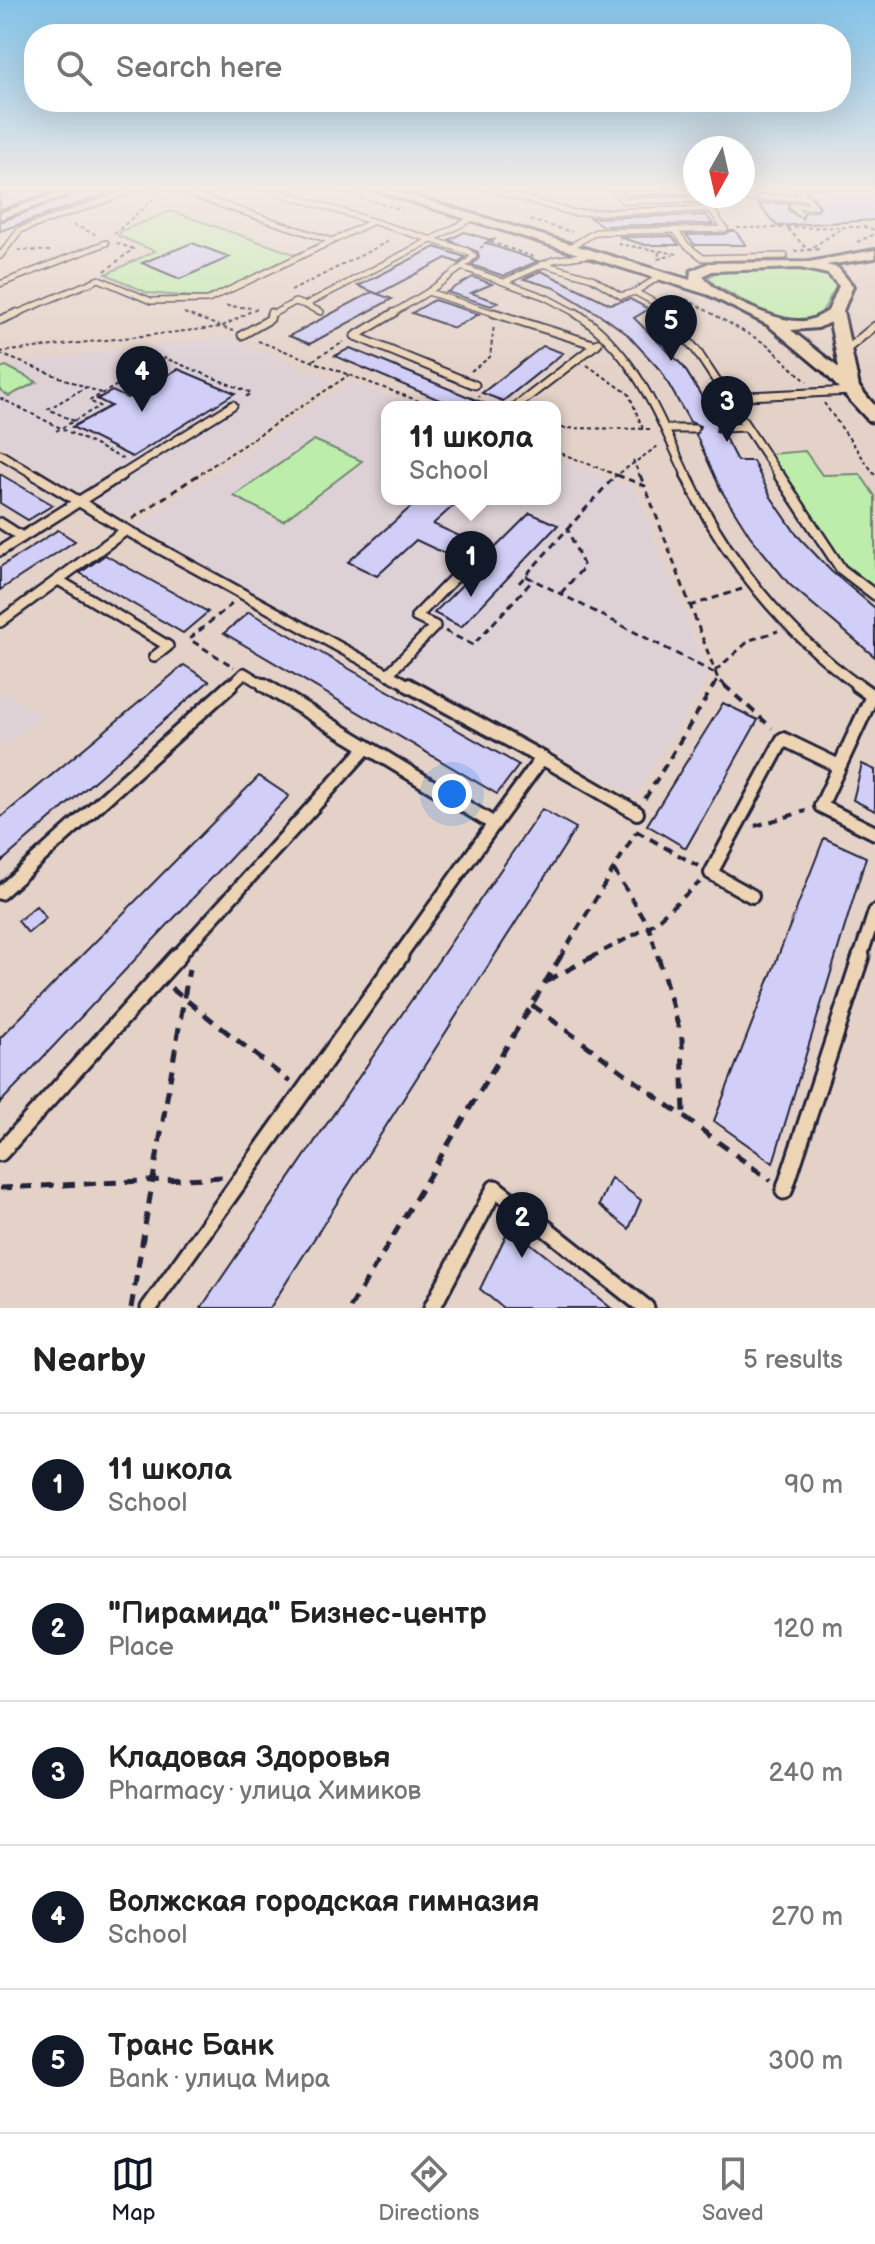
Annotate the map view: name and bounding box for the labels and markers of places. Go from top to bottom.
pin: 5 [645,295,697,361]
pin: 4 [116,346,168,412]
pin: 3 [701,376,753,442]
pin: 1 [445,531,497,597]
pin: 2 [496,1192,548,1258]

